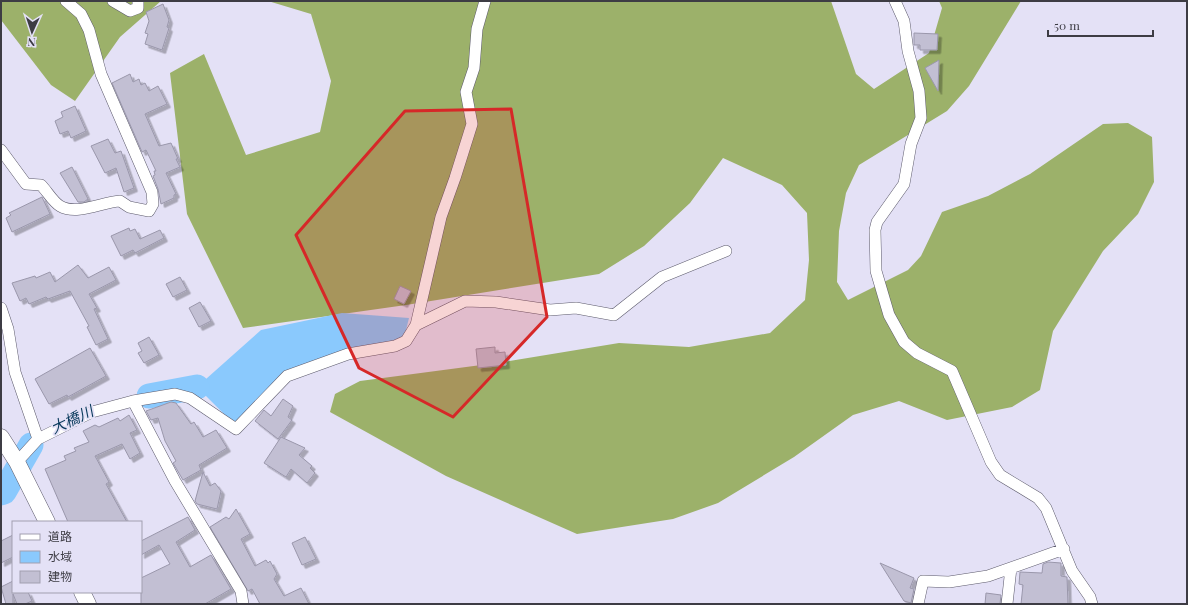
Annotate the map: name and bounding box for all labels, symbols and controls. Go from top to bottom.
north arrow [12,12,52,52]
scale bar [1048,12,1153,38]
text: 50 m [1054,17,1080,33]
text: N [27,35,36,50]
water label: 大橋川 [47,400,98,438]
legend [12,521,142,593]
text: 道路 [48,528,72,544]
text: 水域 [48,548,72,564]
text: 建物 [48,568,72,584]

